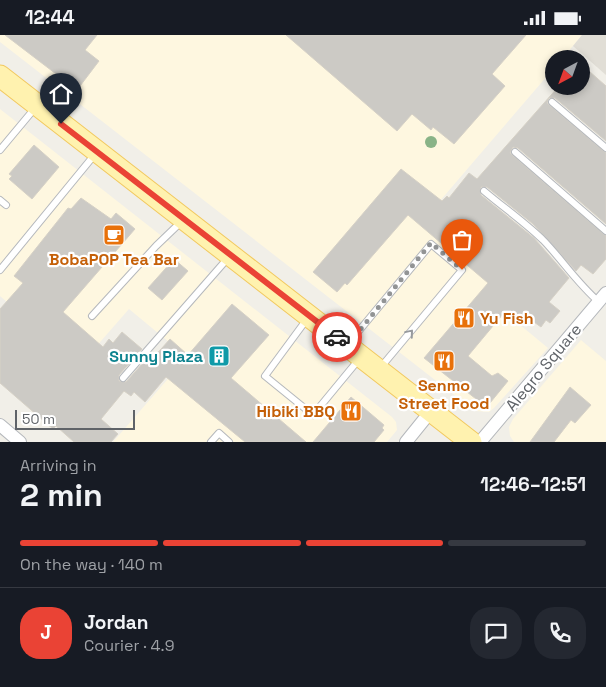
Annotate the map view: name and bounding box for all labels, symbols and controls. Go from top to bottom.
text: 12:44 [25,5,75,30]
north arrow [545,50,590,95]
map controls [545,50,590,95]
pin [40,73,82,124]
icon: home [47,80,75,108]
pin [441,219,483,270]
cafe icon: BobaPOP Tea Bar [102,223,126,247]
icon: bag [448,226,476,254]
place label: BobaPOP Tea Bar [49,249,179,270]
restaurant icon: Yu Fish [452,306,476,330]
place label: Yu Fish [480,308,534,329]
courier [312,312,362,362]
street label: Alegro Square [501,319,586,415]
icon: car [323,323,351,351]
one-way arrow [404,329,413,338]
building icon: Sunny Plaza [207,344,231,368]
place label: Sunny Plaza [109,346,203,367]
restaurant icon: Senmo Street Food [432,349,456,373]
place label: Senmo Street Food [399,375,489,414]
restaurant icon: Hibiki BBQ [339,399,363,423]
place label: Hibiki BBQ [256,401,335,422]
scale bar [15,407,135,430]
text: 50 m [22,410,55,428]
text: Arriving in [20,455,97,476]
text: 12:46–12:51 [480,472,586,497]
text: 2 min [20,475,103,515]
text: On the way · 140 m [20,554,163,575]
button: chat [470,607,522,659]
button: phone [534,607,586,659]
text: Jordan [84,610,149,635]
text: J [40,620,52,645]
text: Courier · 4.9 [84,635,174,656]

